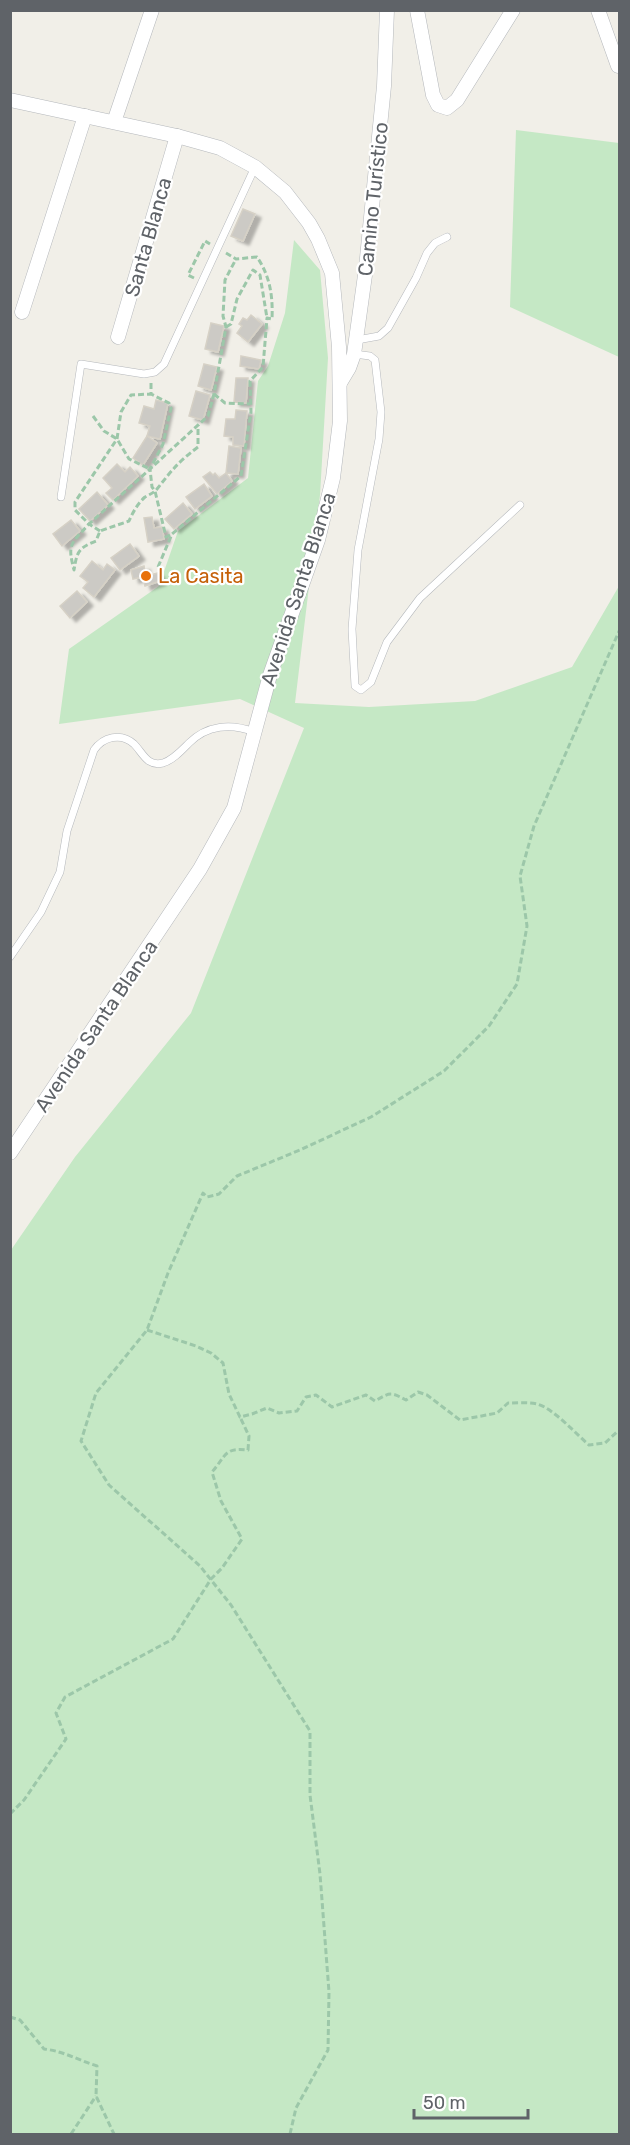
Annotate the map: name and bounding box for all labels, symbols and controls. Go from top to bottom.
street label: Camino Turístico [353,121,393,277]
street label: Santa Blanca [120,175,176,299]
street label: Avenida Santa Blanca [255,489,341,689]
place label: La Casita [158,564,243,588]
marker: La Casita [139,569,153,583]
street label: Avenida Santa Blanca [30,935,162,1117]
scale bar [414,2082,528,2120]
text: 50 m [423,2092,466,2114]

